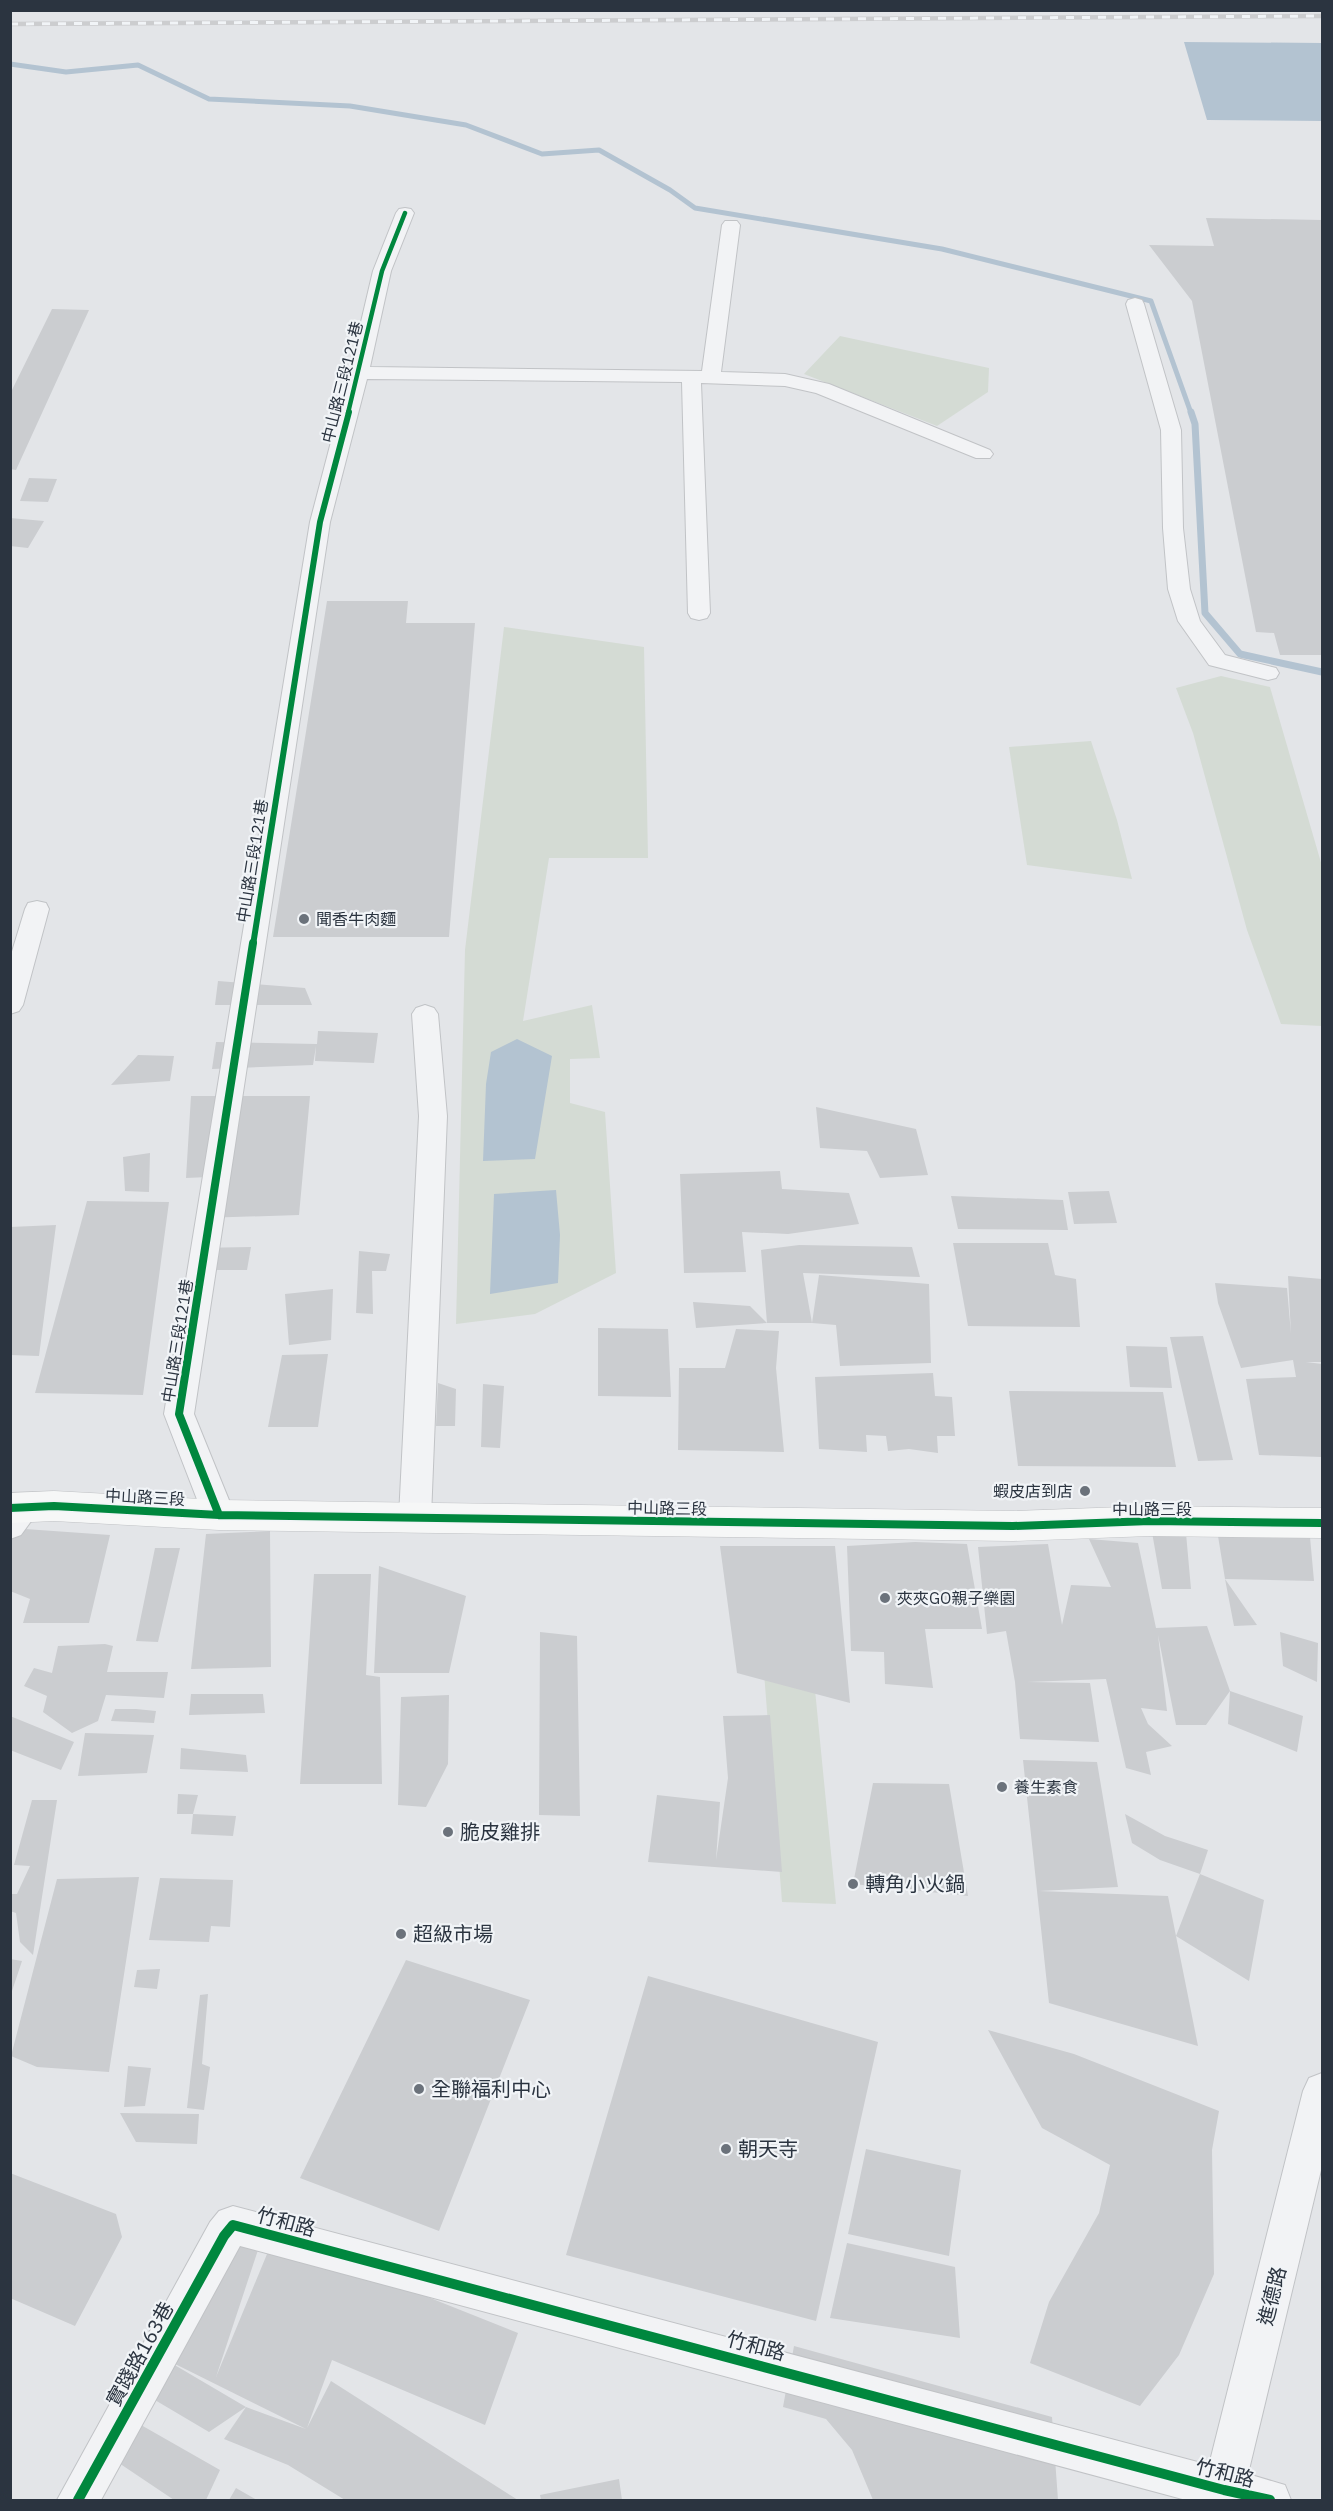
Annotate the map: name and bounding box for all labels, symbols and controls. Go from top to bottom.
street label: 中山路三段121巷 [317,319,367,445]
street label: 中山路三段121巷 [232,798,272,924]
place label: 聞香牛肉麵 [316,909,396,929]
marker: 聞香牛肉麵 [297,912,311,926]
street label: 中山路三段121巷 [157,1278,197,1404]
place label: 蝦皮店到店 [993,1481,1073,1501]
marker: 蝦皮店到店 [1078,1484,1092,1498]
street label: 中山路三段 [105,1485,185,1509]
street label: 中山路三段 [627,1497,707,1519]
street label: 中山路三段 [1112,1499,1192,1519]
place label: 夾夾GO親子樂園 [897,1588,1015,1608]
marker: 夾夾GO親子樂園 [878,1591,892,1605]
place label: 養生素食 [1014,1777,1078,1797]
marker: 養生素食 [995,1780,1009,1794]
place label: 脆皮雞排 [460,1818,540,1845]
marker: 脆皮雞排 [441,1825,455,1839]
place label: 轉角小火鍋 [865,1870,965,1897]
marker: 轉角小火鍋 [846,1877,860,1891]
place label: 超級市場 [413,1920,493,1947]
marker: 超級市場 [394,1927,408,1941]
place label: 全聯福利中心 [431,2075,551,2102]
marker: 全聯福利中心 [412,2082,426,2096]
place label: 朝天寺 [738,2135,798,2162]
marker: 朝天寺 [719,2142,733,2156]
street label: 竹和路 [254,2201,319,2242]
street label: 進德路 [1251,2264,1292,2328]
street label: 實踐路163巷 [100,2296,179,2411]
street label: 竹和路 [724,2325,789,2366]
street label: 竹和路 [1193,2452,1257,2493]

